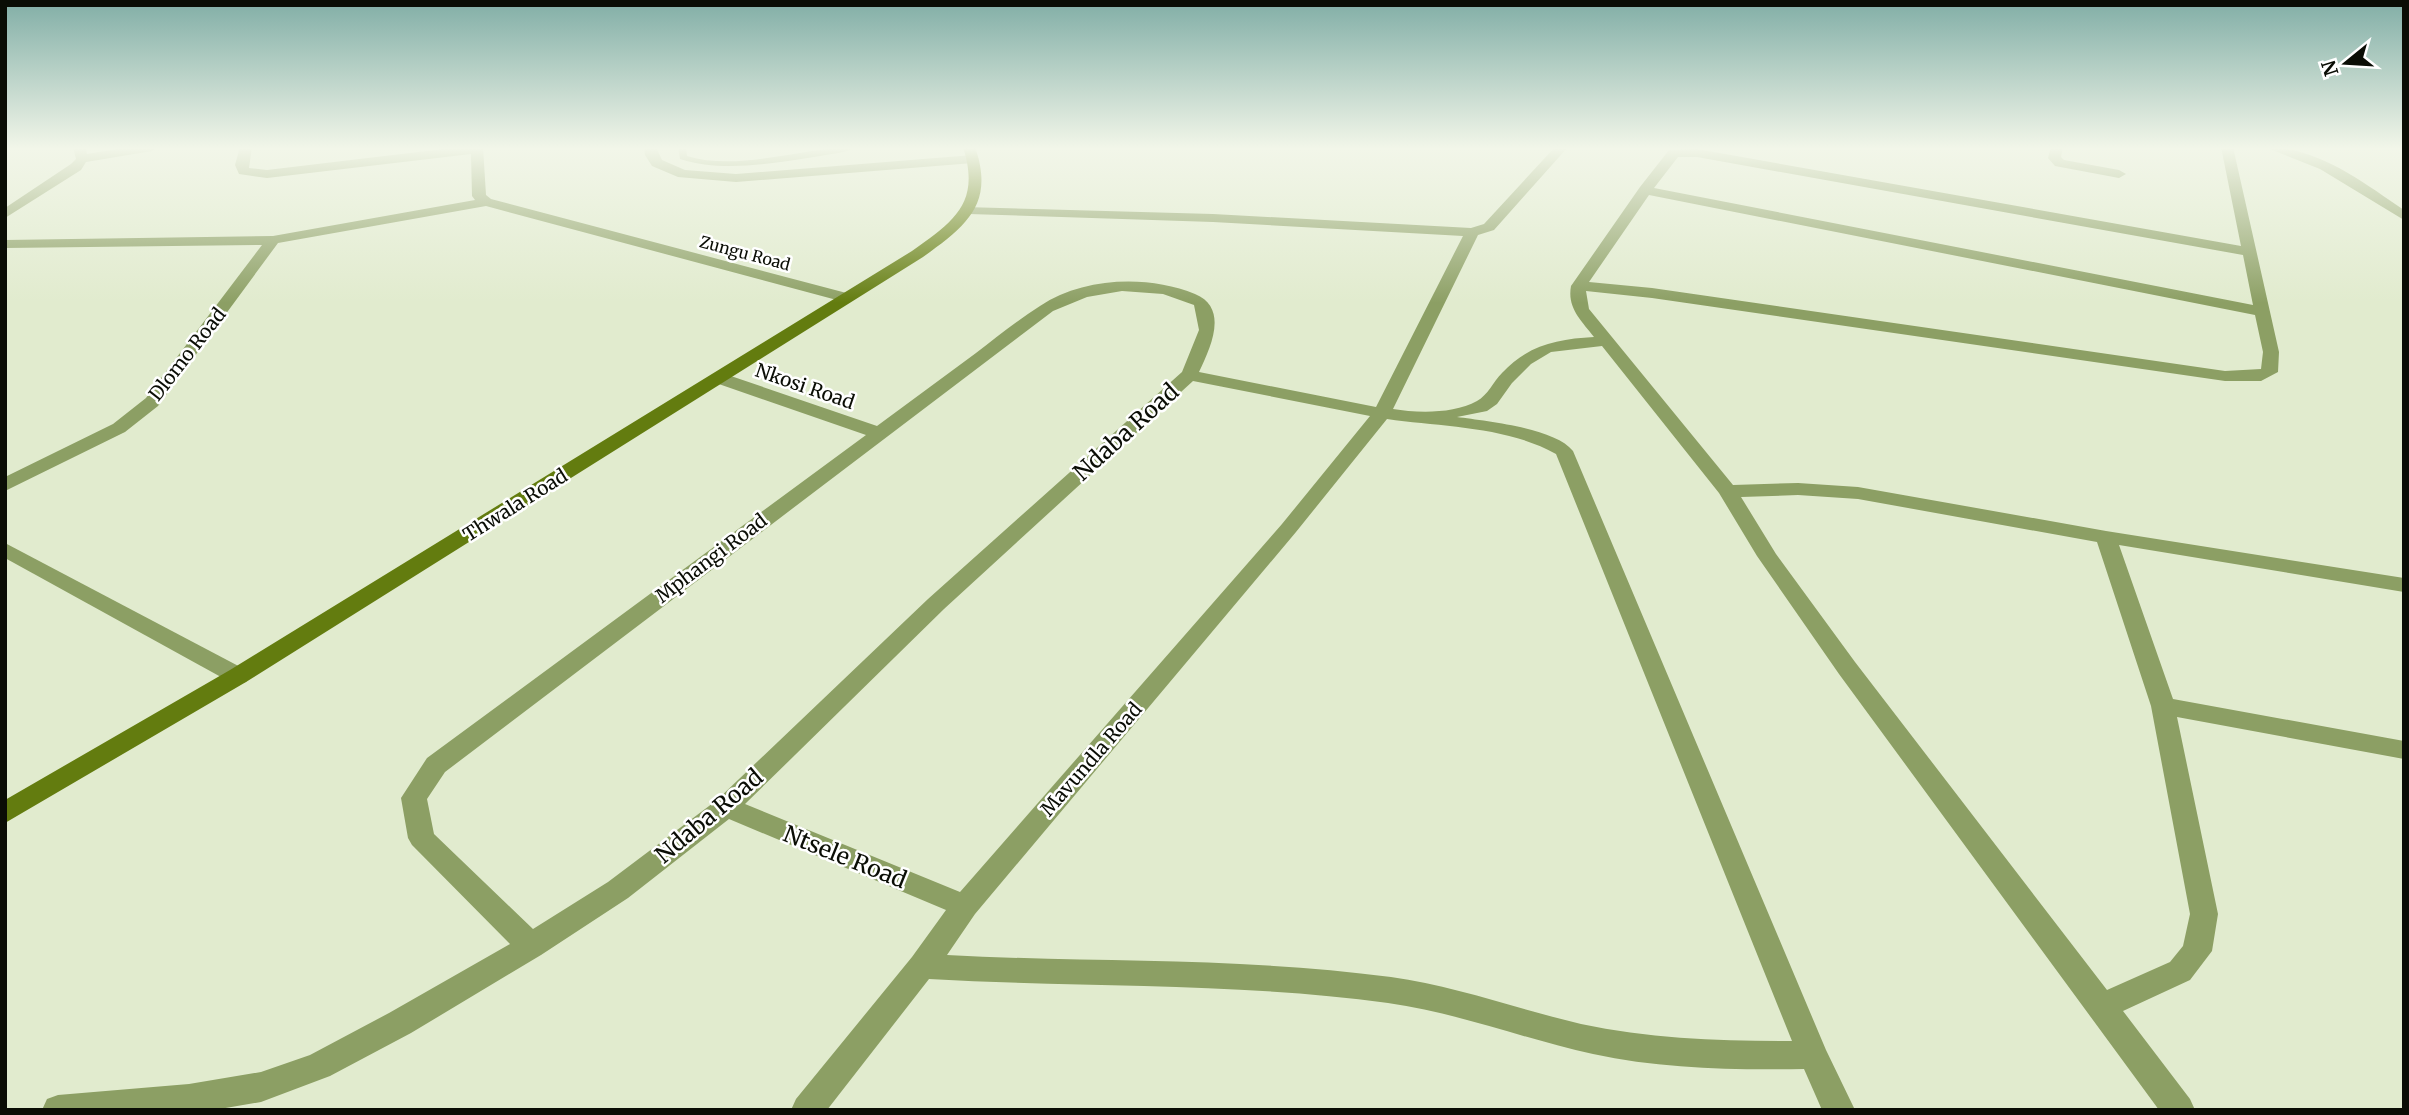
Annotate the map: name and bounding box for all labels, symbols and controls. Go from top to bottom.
north arrow [2311,28,2381,98]
text: N [2316,57,2344,79]
street label: Zungu Road [698,231,793,275]
street label: Dlomo Road [143,303,231,405]
street label: Nkosi Road [752,358,858,414]
street label: Ndaba Road [1067,377,1184,486]
street label: Thwala Road [458,463,572,547]
street label: Mphangi Road [650,508,772,608]
street label: Mavundla Road [1035,697,1147,821]
street label: Ndaba Road [649,762,768,869]
street label: Ntsele Road [779,819,911,894]

